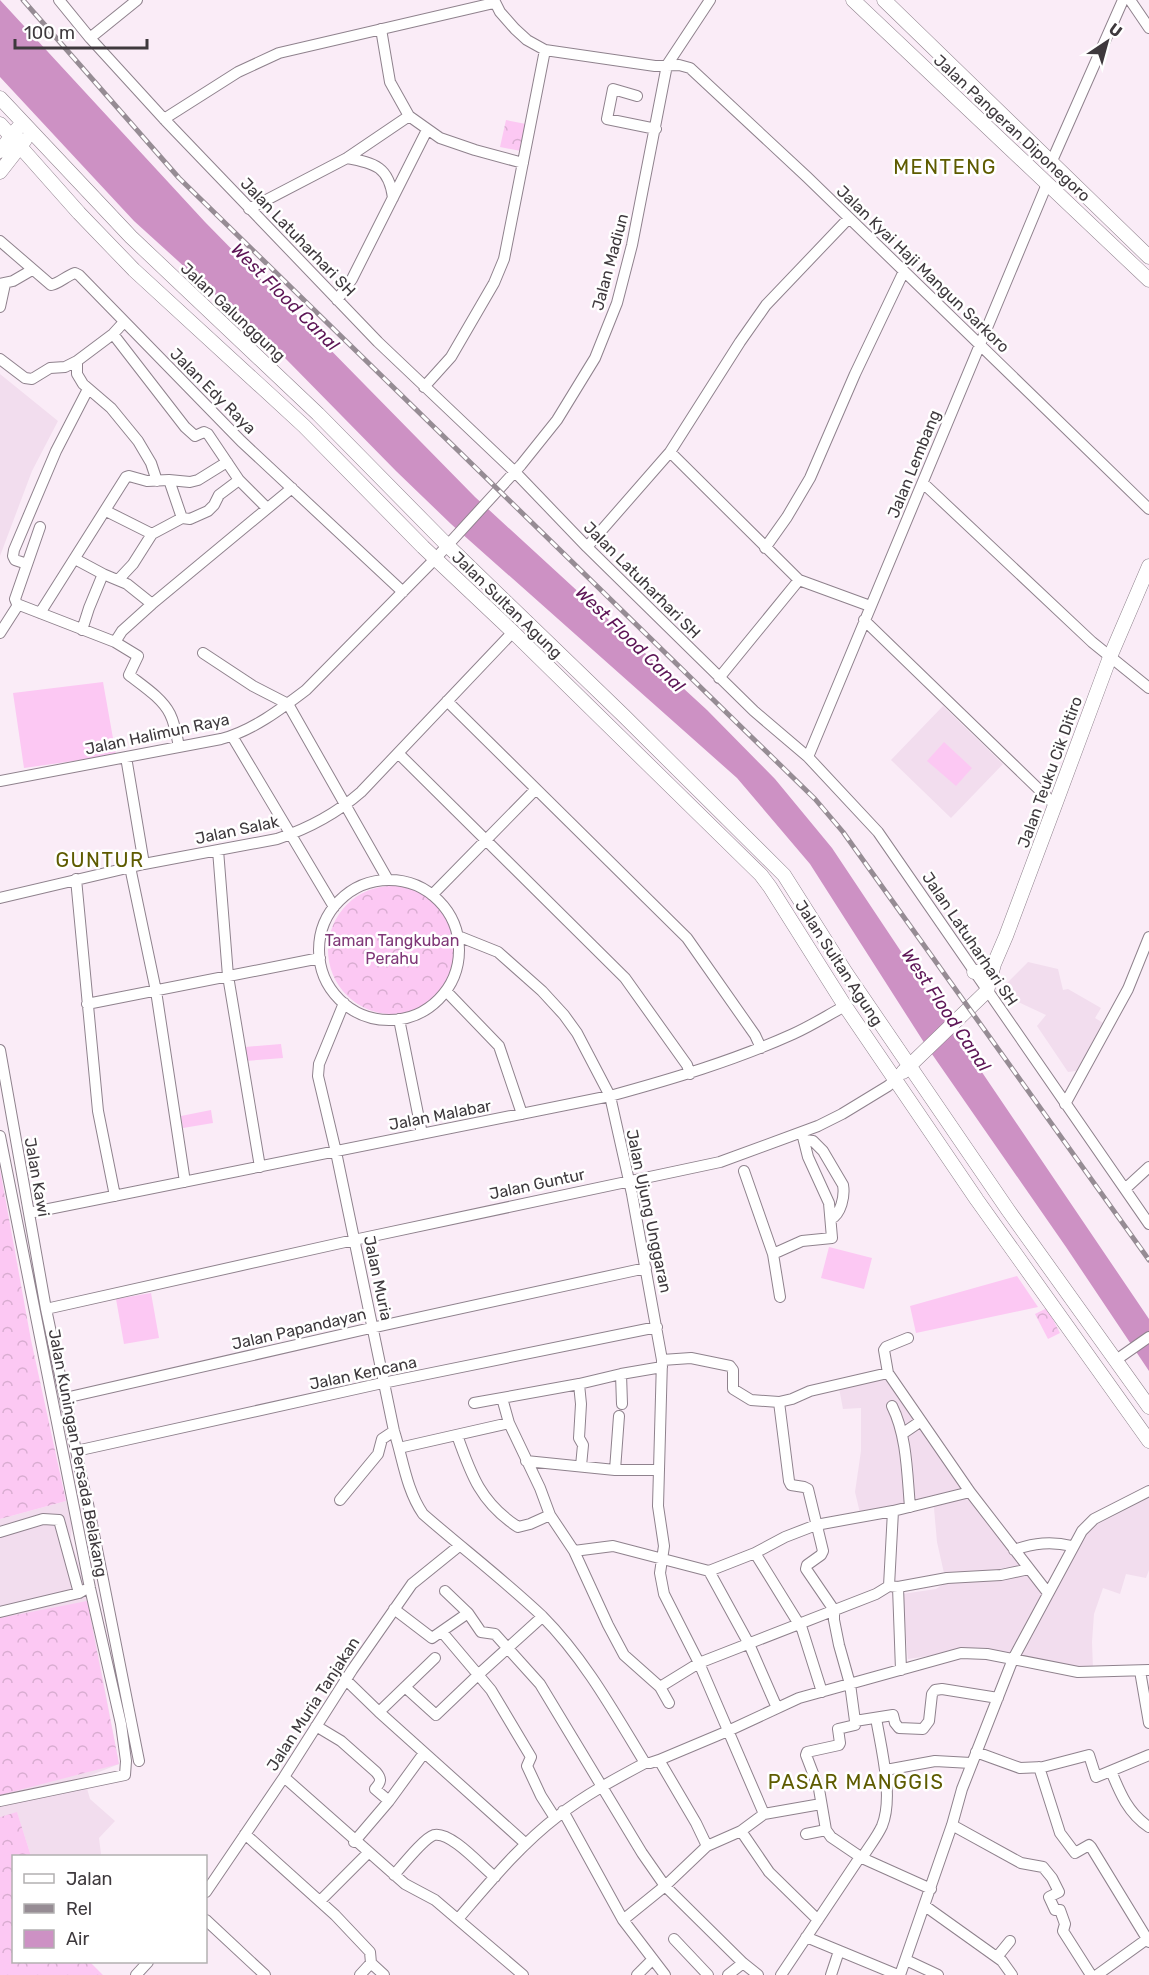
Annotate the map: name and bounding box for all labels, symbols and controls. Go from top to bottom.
scale bar [15,12,147,50]
north arrow [1077,12,1137,72]
text: U [1105,19,1126,41]
text: 100 m [24,22,75,44]
street label: Jalan Pangeran Diponegoro [930,50,1094,206]
district label: MENTENG [893,155,997,179]
street label: Jalan Latuharhari SH [236,174,360,300]
street label: Jalan Kyai Haji Mangun Sarkoro [833,181,1013,357]
street label: Jalan Madiun [588,211,632,313]
water label: West Flood Canal [226,238,344,356]
street label: Jalan Galunggung [177,259,289,365]
street label: Jalan Edy Raya [166,344,260,438]
street label: Jalan Lembang [884,407,944,521]
street label: Jalan Latuharhari SH [580,518,704,642]
street label: Jalan Sultan Agung [448,547,566,663]
water label: West Flood Canal [571,581,690,697]
street label: Jalan Teuku Cik Ditiro [1014,694,1086,850]
street label: Jalan Halimun Raya [83,709,231,759]
street label: Jalan Salak [193,812,281,848]
district label: GUNTUR [55,848,145,872]
street label: Jalan Latuharhari SH [918,868,1022,1010]
street label: Jalan Sultan Agung [791,897,887,1029]
park label: Taman Tangkuban Perahu [325,931,459,968]
water label: West Flood Canal [897,944,996,1076]
street label: Jalan Malabar [387,1096,493,1134]
street label: Jalan Ujung Unggaran [622,1128,676,1294]
street label: Jalan Kawi [21,1136,53,1218]
street label: Jalan Guntur [487,1165,587,1203]
street label: Jalan Muria [360,1234,396,1322]
street label: Jalan Papandayan [230,1304,368,1354]
street label: Jalan Kuningan Persada Belakang [45,1327,111,1579]
street label: Jalan Kencana [308,1352,418,1394]
street label: Jalan Muria Tanjakan [263,1634,363,1774]
district label: PASAR MANGGIS [768,1770,944,1794]
legend [12,1855,207,1963]
text: Jalan [66,1868,113,1890]
text: Rel [66,1898,92,1920]
text: Air [66,1928,89,1950]

